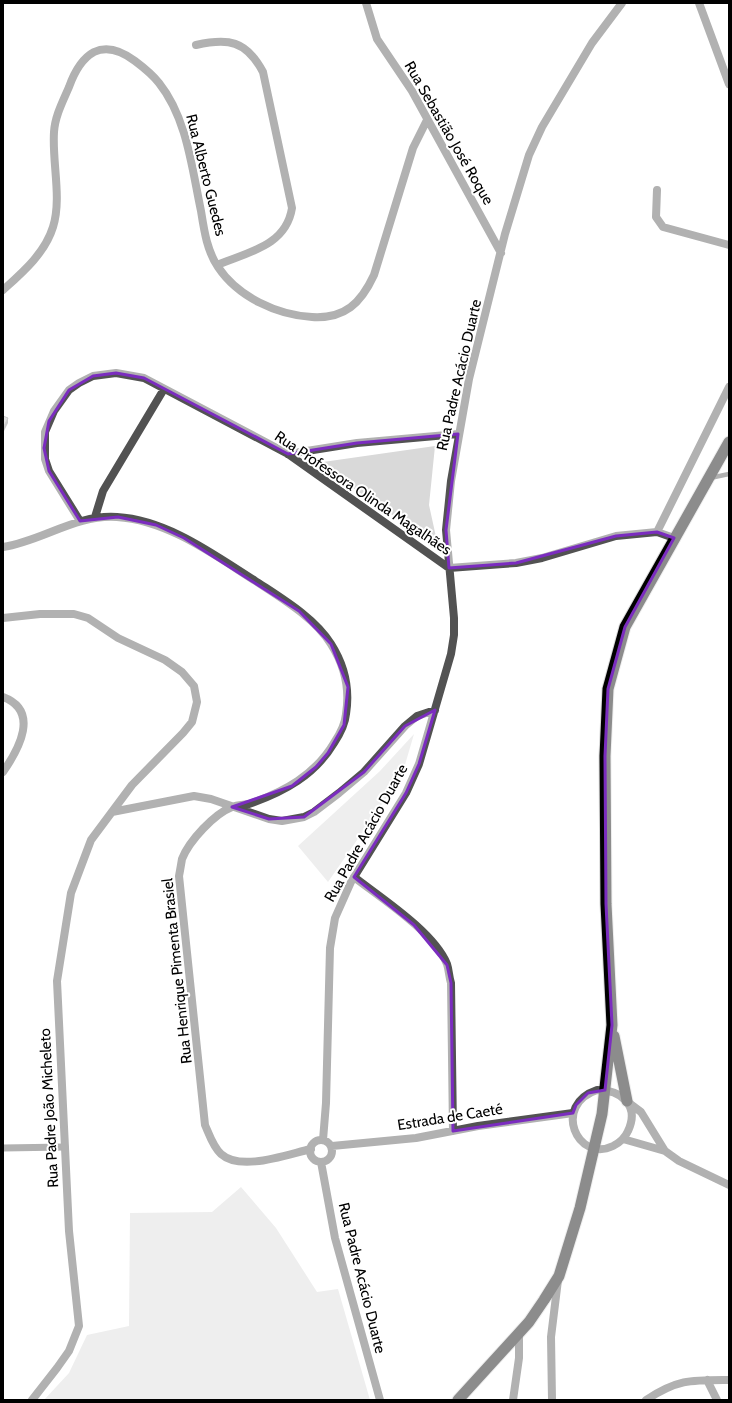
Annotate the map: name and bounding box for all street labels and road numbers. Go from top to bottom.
street label: Rua Sebastião José Roque [401,58,498,208]
street label: Rua Alberto Guedes [182,112,230,238]
street label: Rua Padre Acácio Duarte [433,297,485,452]
street label: Rua Professora Olinda Magalhães [271,427,455,559]
street label: Rua Padre Acácio Duarte [321,761,412,905]
street label: Rua Henrique Pimenta Brasiel [158,877,196,1065]
street label: Rua Padre João Micheleto [36,1028,62,1188]
street label: Estrada de Caeté [396,1100,504,1134]
street label: Rua Padre Acácio Duarte [335,1201,390,1356]

